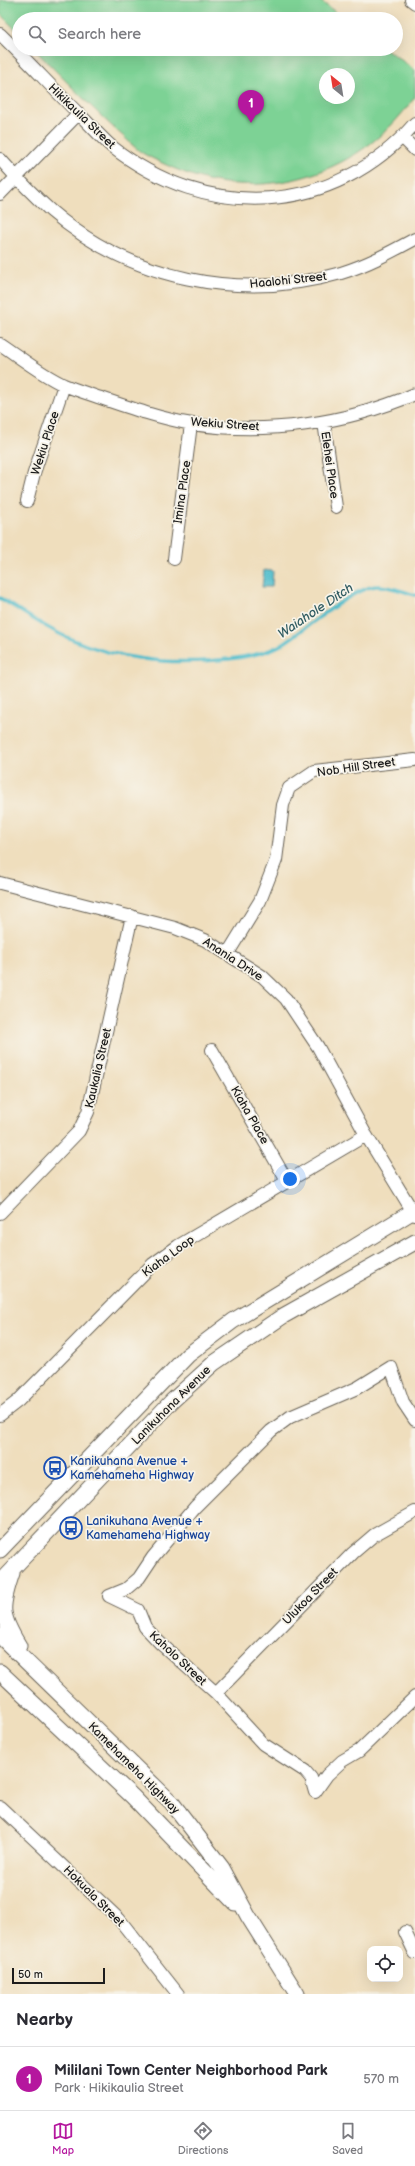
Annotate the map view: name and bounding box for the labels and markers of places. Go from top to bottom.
pin: 1 [238,90,264,123]
place label: Kanikuhana Avenue + Kamehameha Highway [70,1454,194,1483]
bus stop icon: Kanikuhana Avenue + Kamehameha Highway [42,1455,68,1481]
place label: Lanikuhana Avenue + Kamehameha Highway [86,1514,210,1543]
bus stop icon: Lanikuhana Avenue + Kamehameha Highway [58,1515,84,1541]

